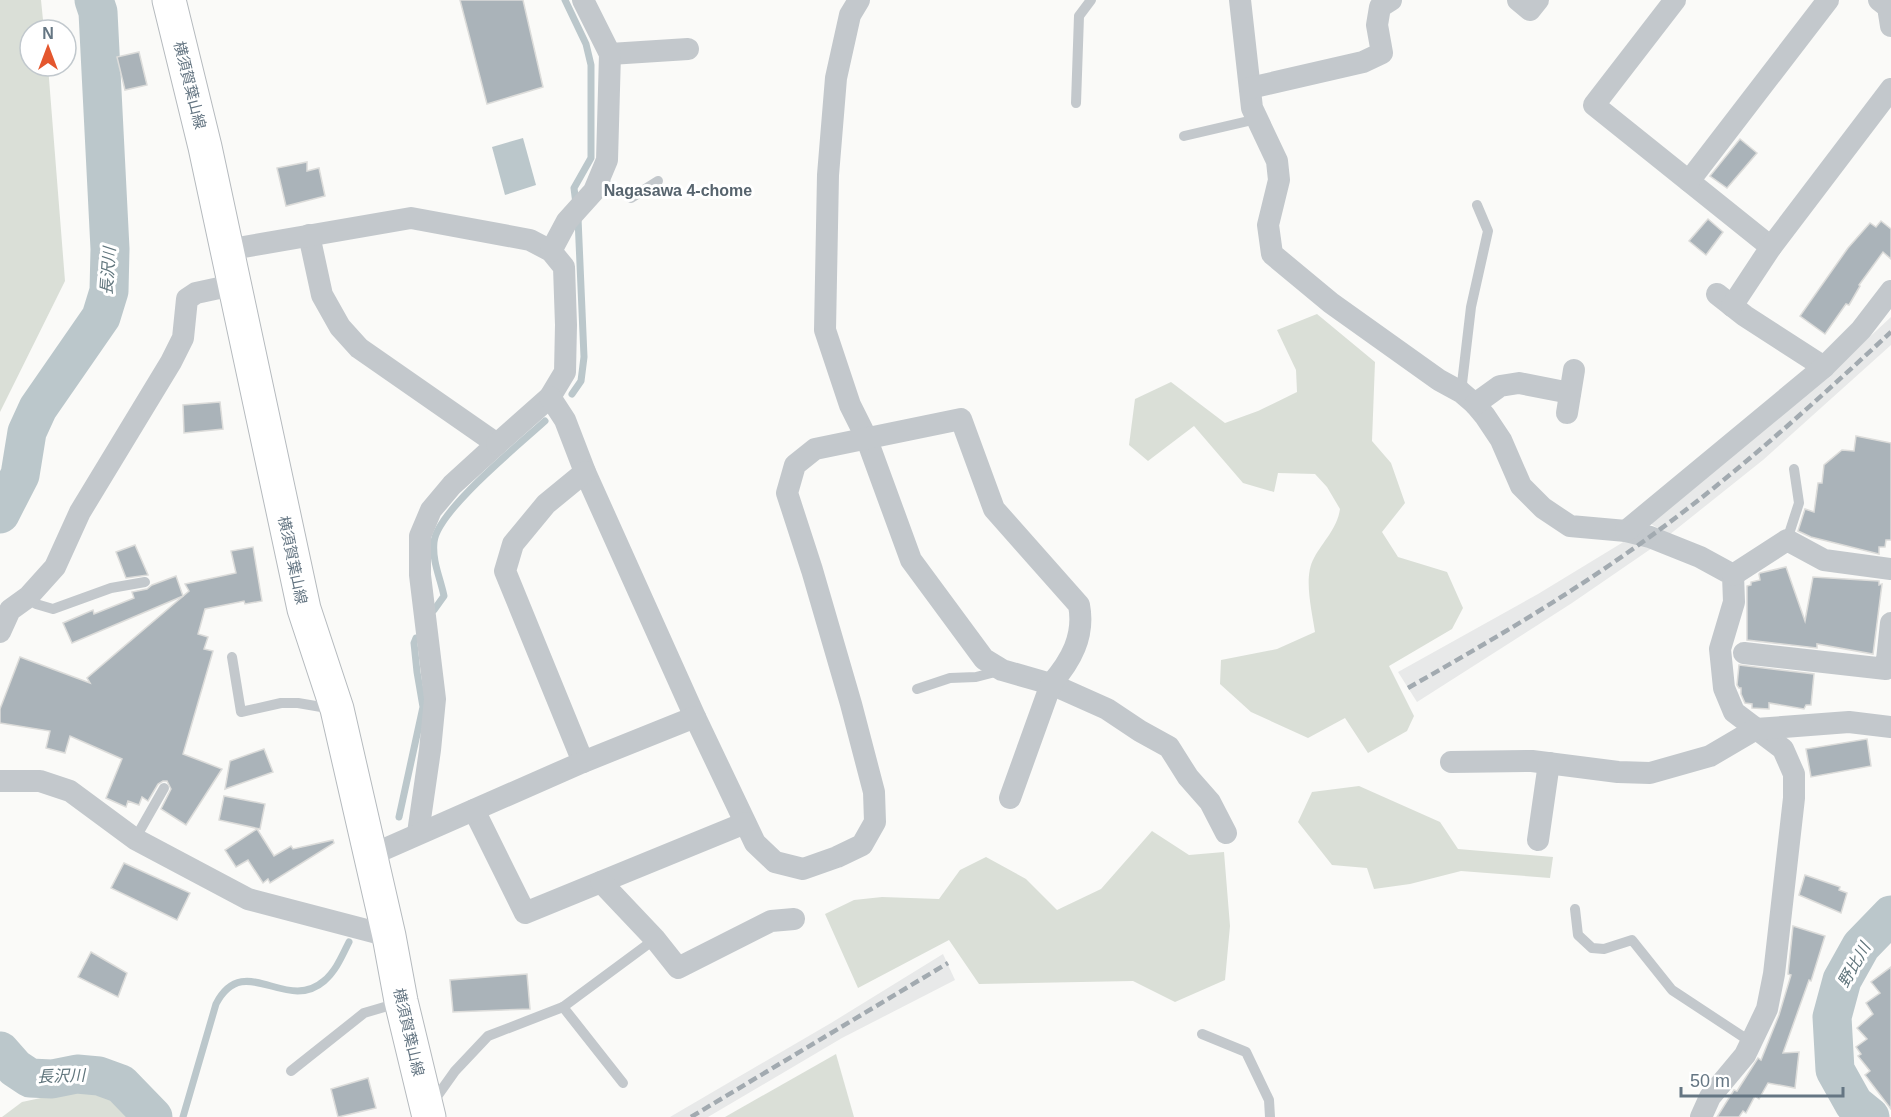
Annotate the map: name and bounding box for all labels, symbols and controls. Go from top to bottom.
north arrow [18,18,78,78]
text: N [42,25,54,42]
street label: 横須賀葉山線 [171,39,209,131]
district label: Nagasawa 4-chome [604,182,752,199]
water label: 長沢川 [98,244,118,296]
street label: 横須賀葉山線 [275,514,311,606]
water label: 野比川 [1835,938,1874,990]
street label: 横須賀葉山線 [391,986,427,1078]
scale bar [1681,1060,1843,1098]
water label: 長沢川 [37,1067,87,1085]
text: 50 m [1690,1071,1730,1091]

